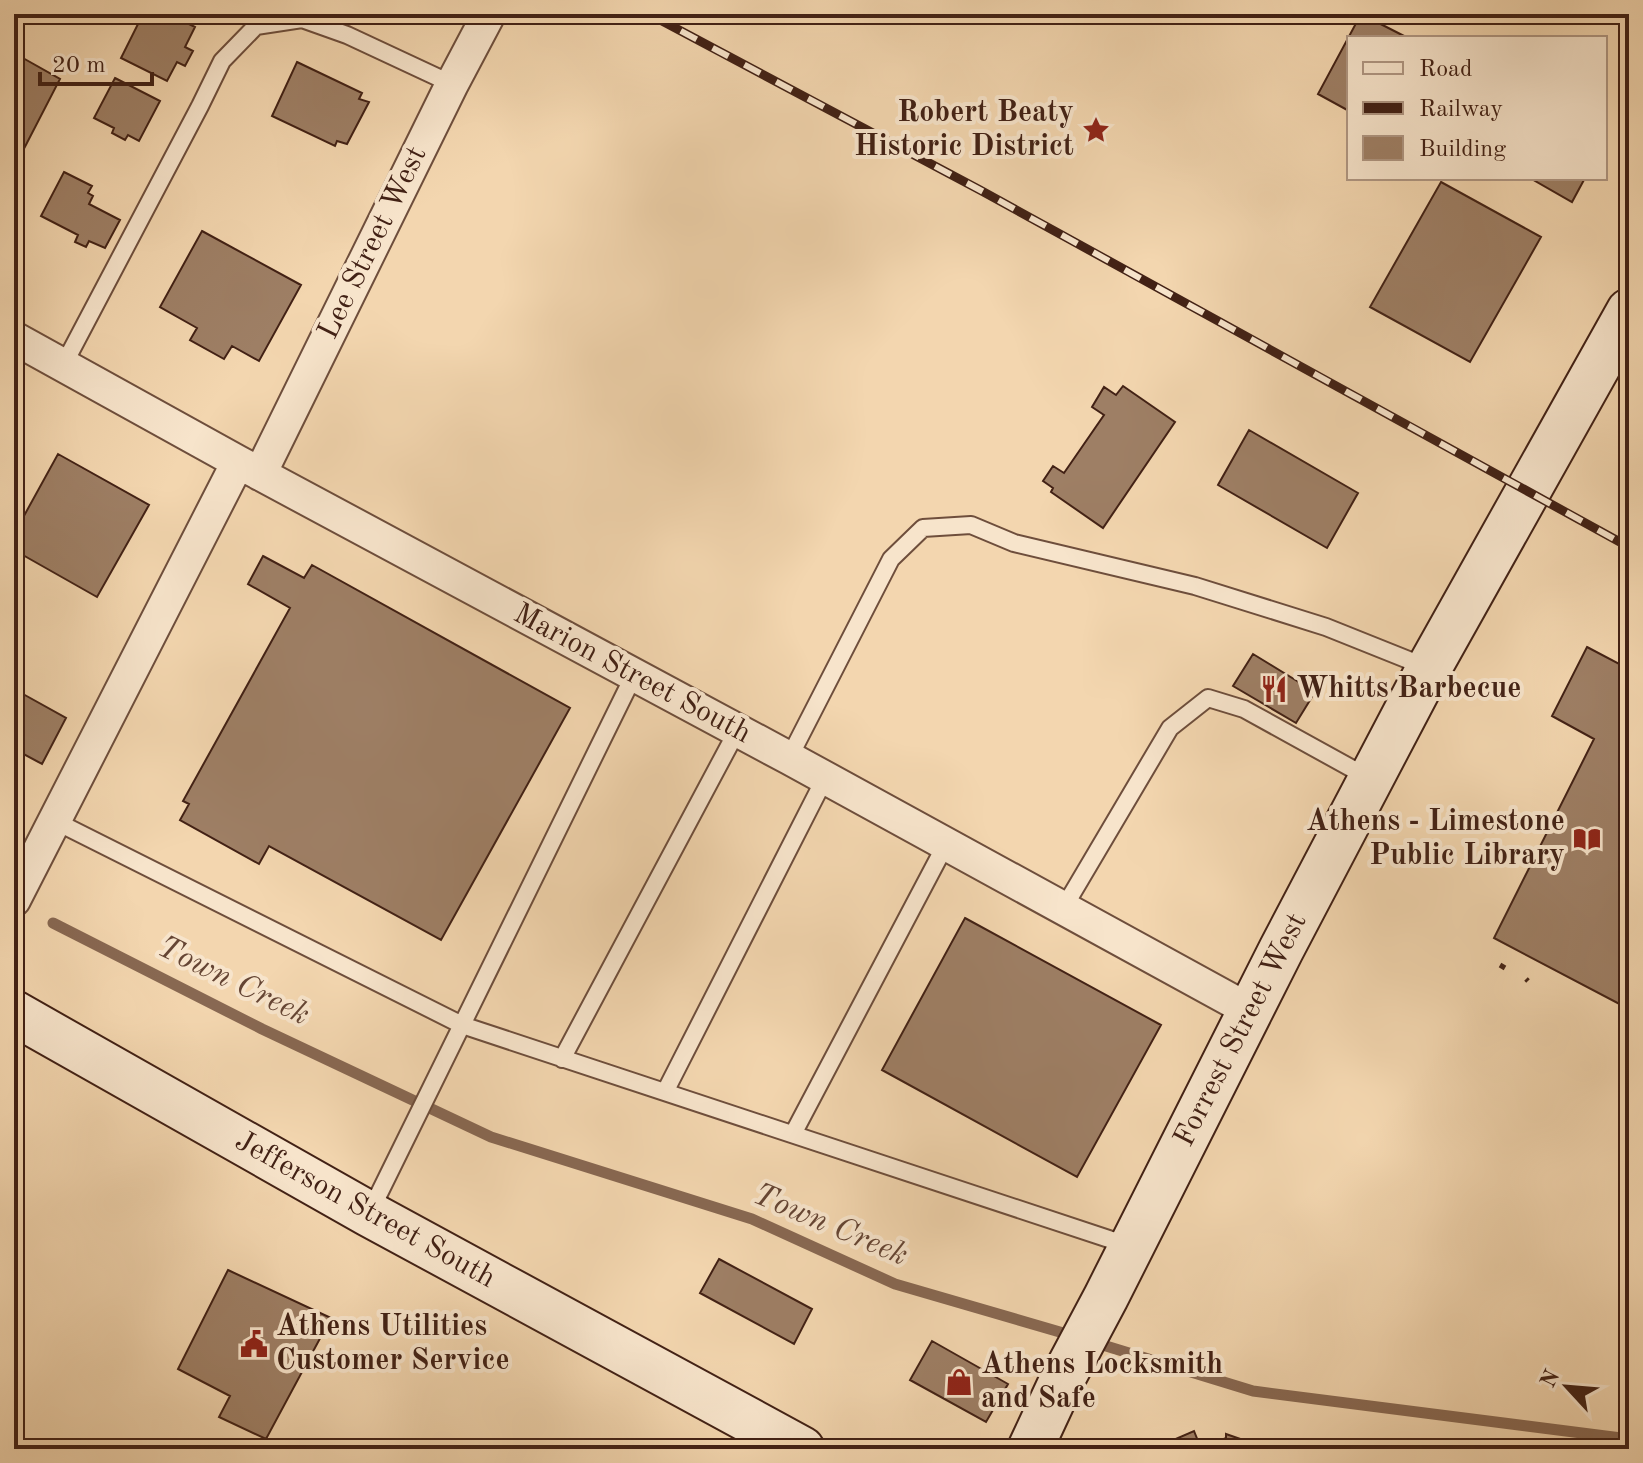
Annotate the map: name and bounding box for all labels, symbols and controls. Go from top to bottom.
scale bar [40,36,152,86]
legend [1347,36,1607,180]
text: 20 m [52,54,106,78]
text: Road [1419,58,1472,82]
place label: Robert Beaty Historic District [854,98,1074,162]
text: Railway [1419,98,1503,122]
place icon: Robert Beaty Historic District [1081,115,1111,145]
text: Building [1419,138,1506,162]
street label: Lee Street West [313,142,433,344]
street label: Marion Street South [508,599,756,749]
restaurant icon: Whitts Barbecue [1259,674,1289,704]
place label: Whitts Barbecue [1296,674,1521,704]
place label: Athens - Limestone Public Library [1306,807,1565,871]
library icon: Athens - Limestone Public Library [1572,824,1602,854]
street label: Forrest Street West [1169,908,1313,1152]
water label: Town Creek [152,932,314,1032]
street label: Jefferson Street South [230,1126,500,1294]
water label: Town Creek [748,1179,912,1273]
place label: Athens Utilities Customer Service [276,1312,510,1376]
public building icon: Athens Utilities Customer Service [239,1329,269,1359]
north arrow [1527,1347,1607,1427]
place label: Athens Locksmith and Safe [981,1350,1223,1414]
shop icon: Athens Locksmith and Safe [944,1367,974,1397]
text: N [1537,1367,1564,1391]

